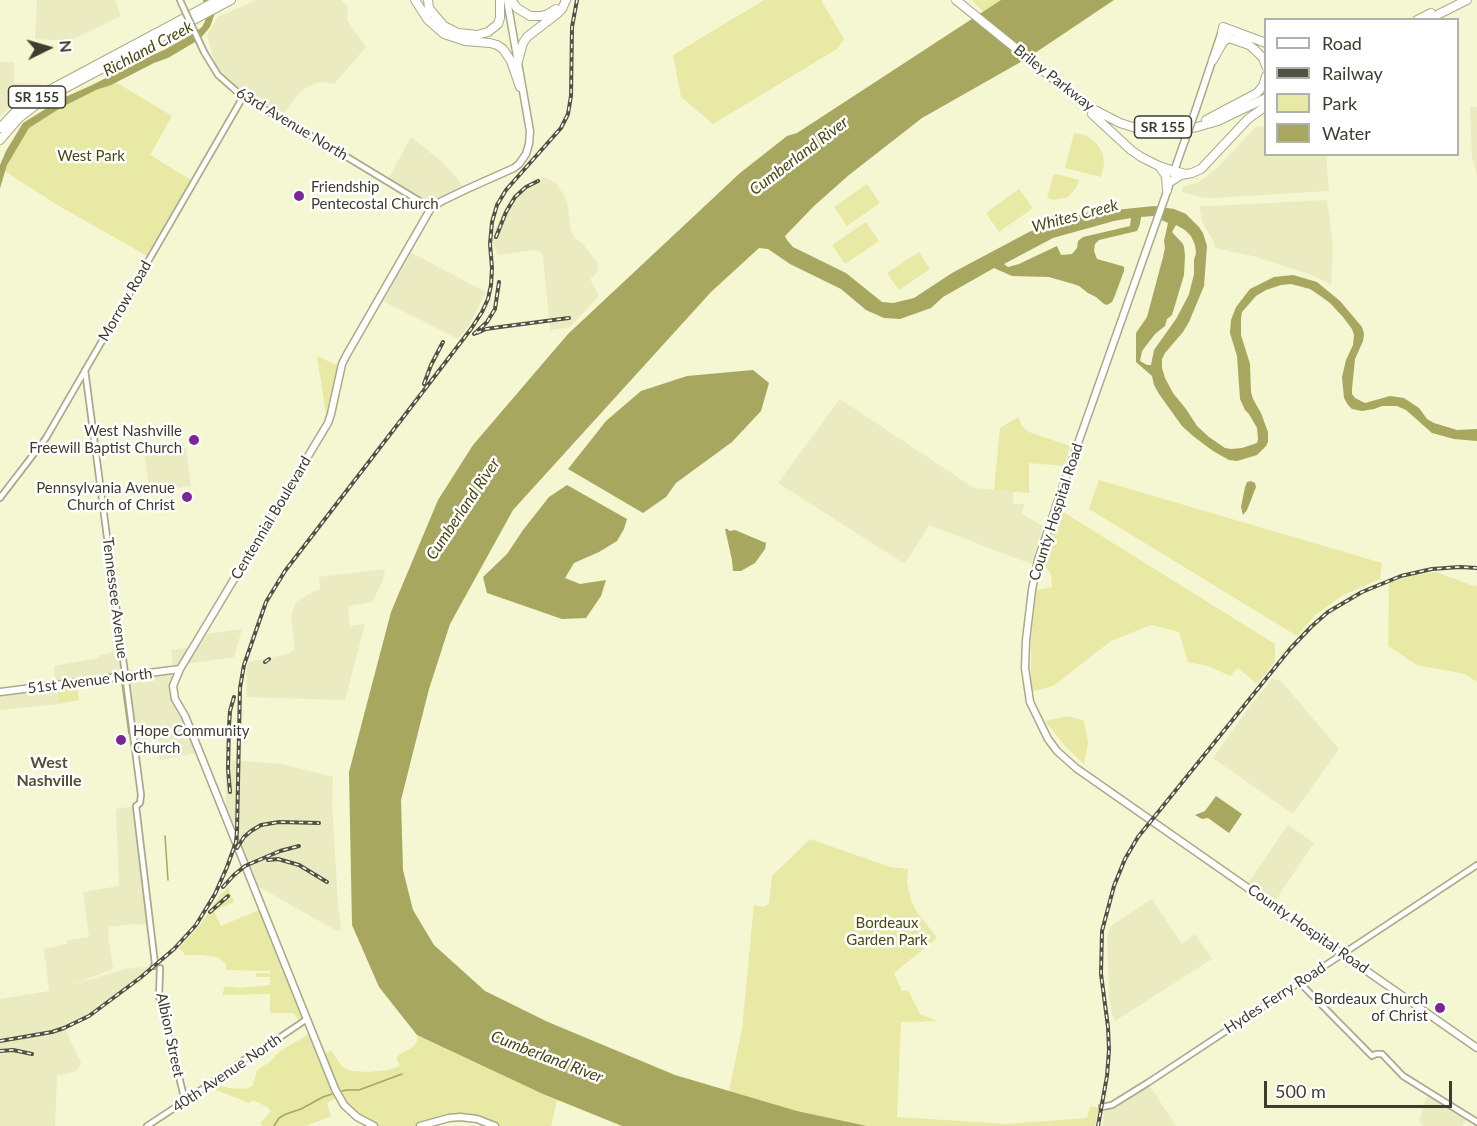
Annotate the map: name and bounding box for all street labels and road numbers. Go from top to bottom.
street label: Briley Parkway [1010,41,1098,115]
street label: 63rd Avenue North [233,84,351,164]
road number: SR 155 [9,86,66,108]
road number: SR 155 [1134,116,1192,138]
street label: Morrow Road [95,257,155,345]
street label: County Hospital Road [1025,441,1087,583]
street label: Centennial Boulevard [227,453,315,583]
street label: Tennessee Avenue [99,536,131,660]
street label: 51st Avenue North [27,664,153,698]
street label: County Hospital Road [1244,880,1372,978]
street label: Hydes Ferry Road [1221,959,1329,1037]
street label: Albion Street [152,991,188,1079]
street label: 40th Avenue North [169,1030,285,1116]

